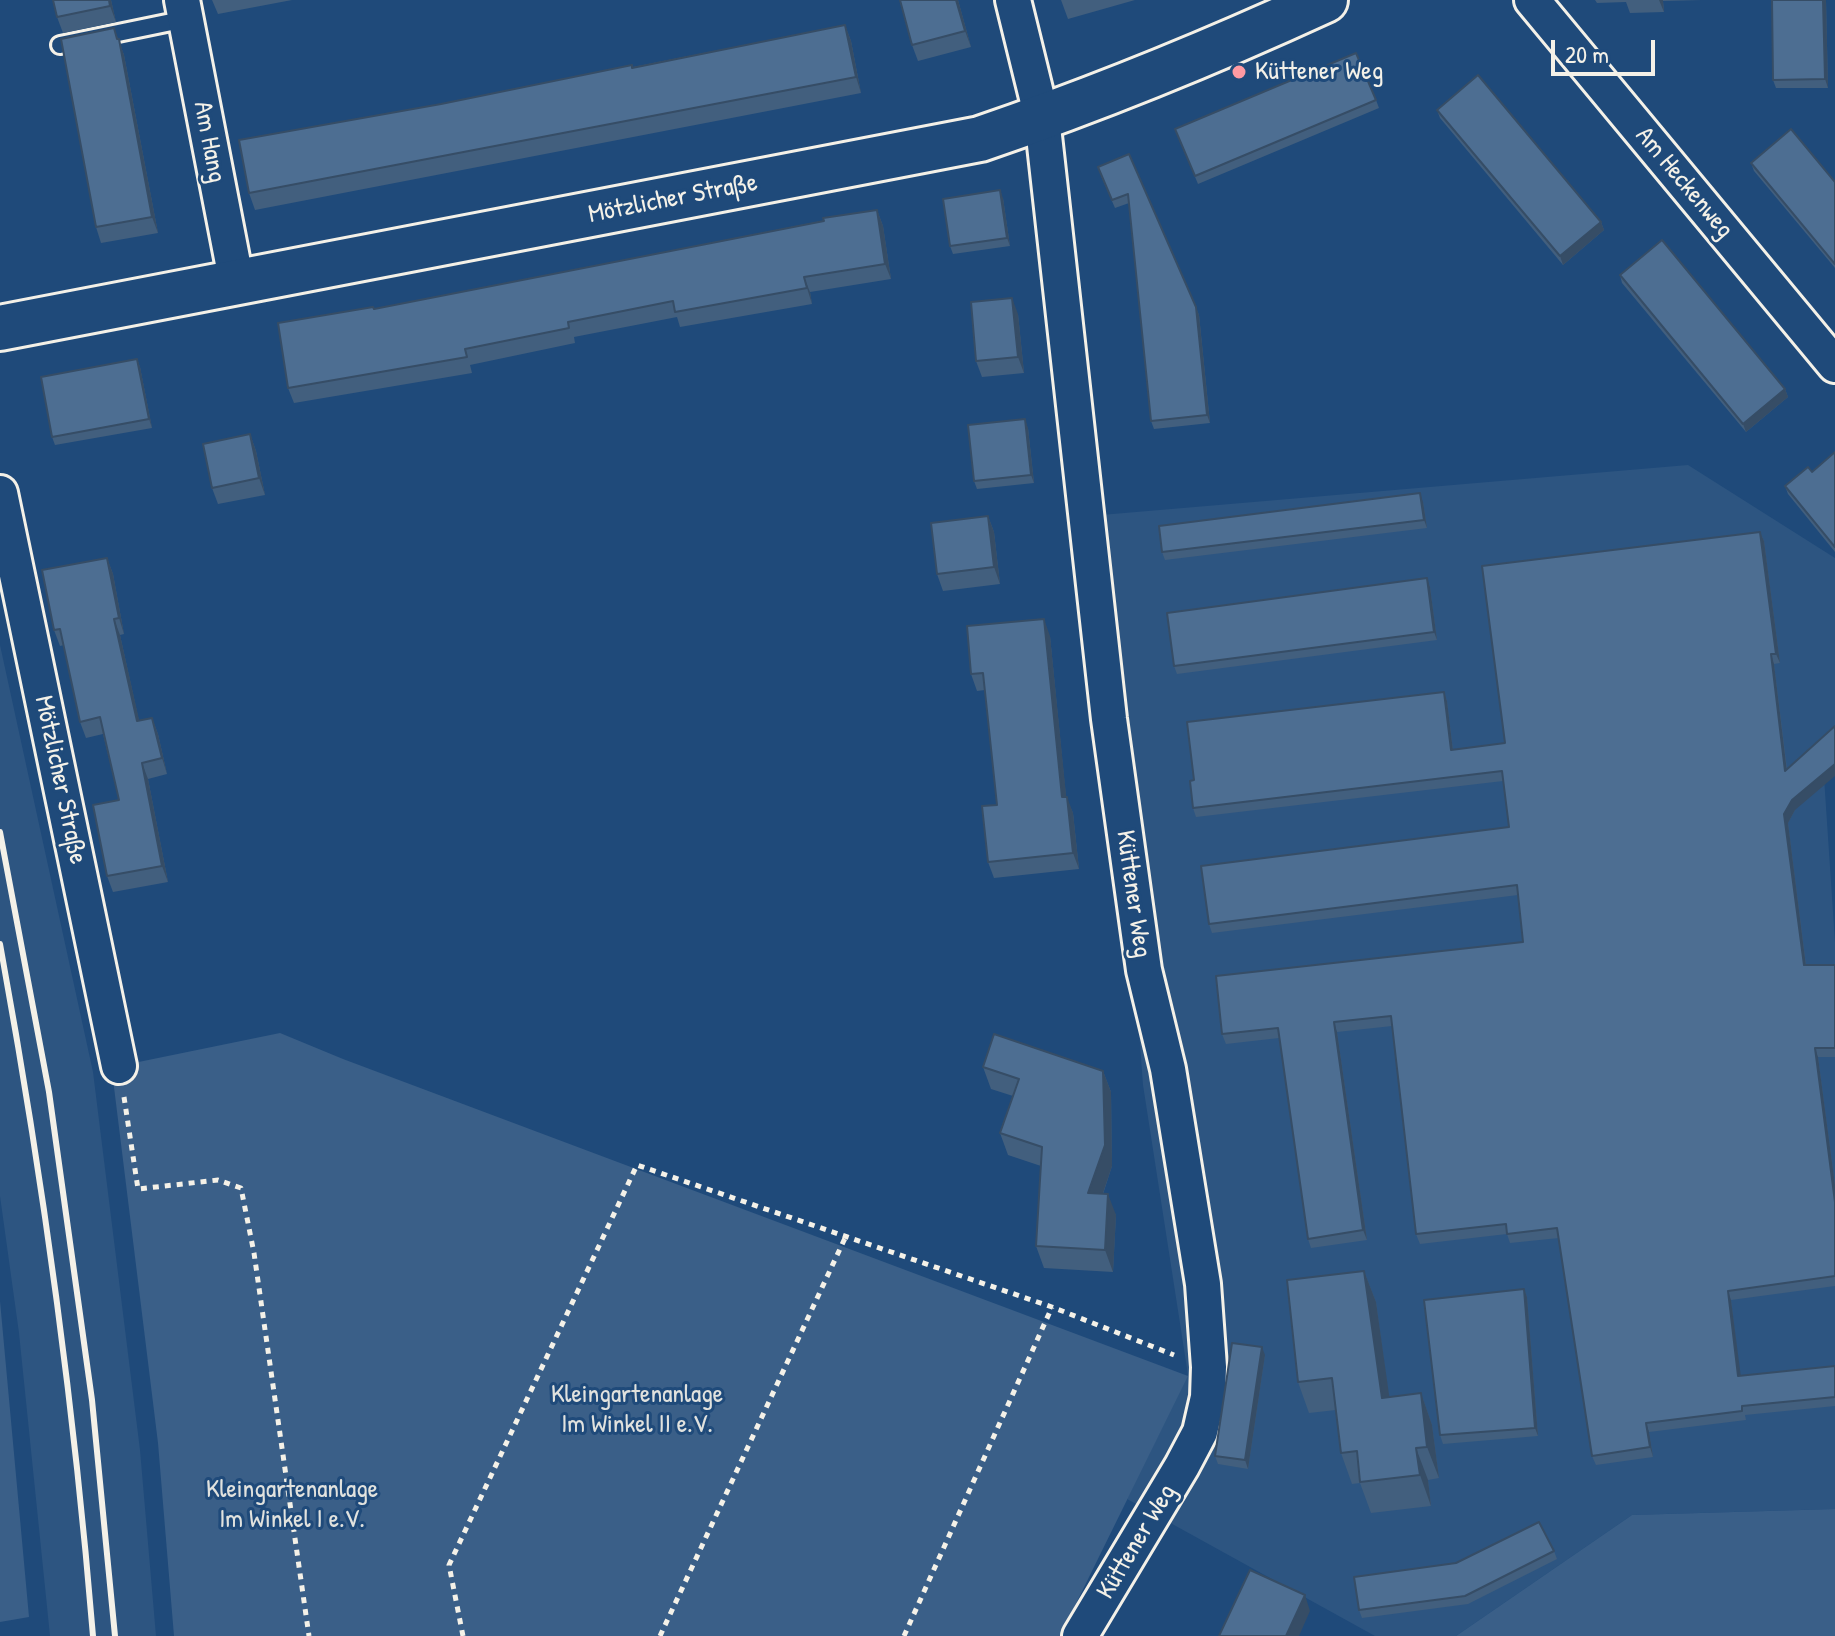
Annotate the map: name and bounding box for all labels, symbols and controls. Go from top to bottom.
scale bar [1555,24,1659,74]
text: 20 m [1565,38,1609,70]
place label: Küttener Weg [1255,56,1383,88]
marker: Küttener Weg [1230,63,1248,81]
street label: Am Hang [186,99,232,185]
street label: Am Heckenweg [1628,121,1740,245]
street label: Mötzlicher Straße [586,167,760,231]
street label: Mötzlicher Straße [27,693,93,867]
street label: Küttener Weg [1109,828,1157,960]
park label: Kleingartenanlage Im Winkel II e.V. [551,1379,723,1440]
park label: Kleingartenanlage Im Winkel I e.V. [206,1474,378,1536]
street label: Küttener Weg [1091,1479,1183,1605]

